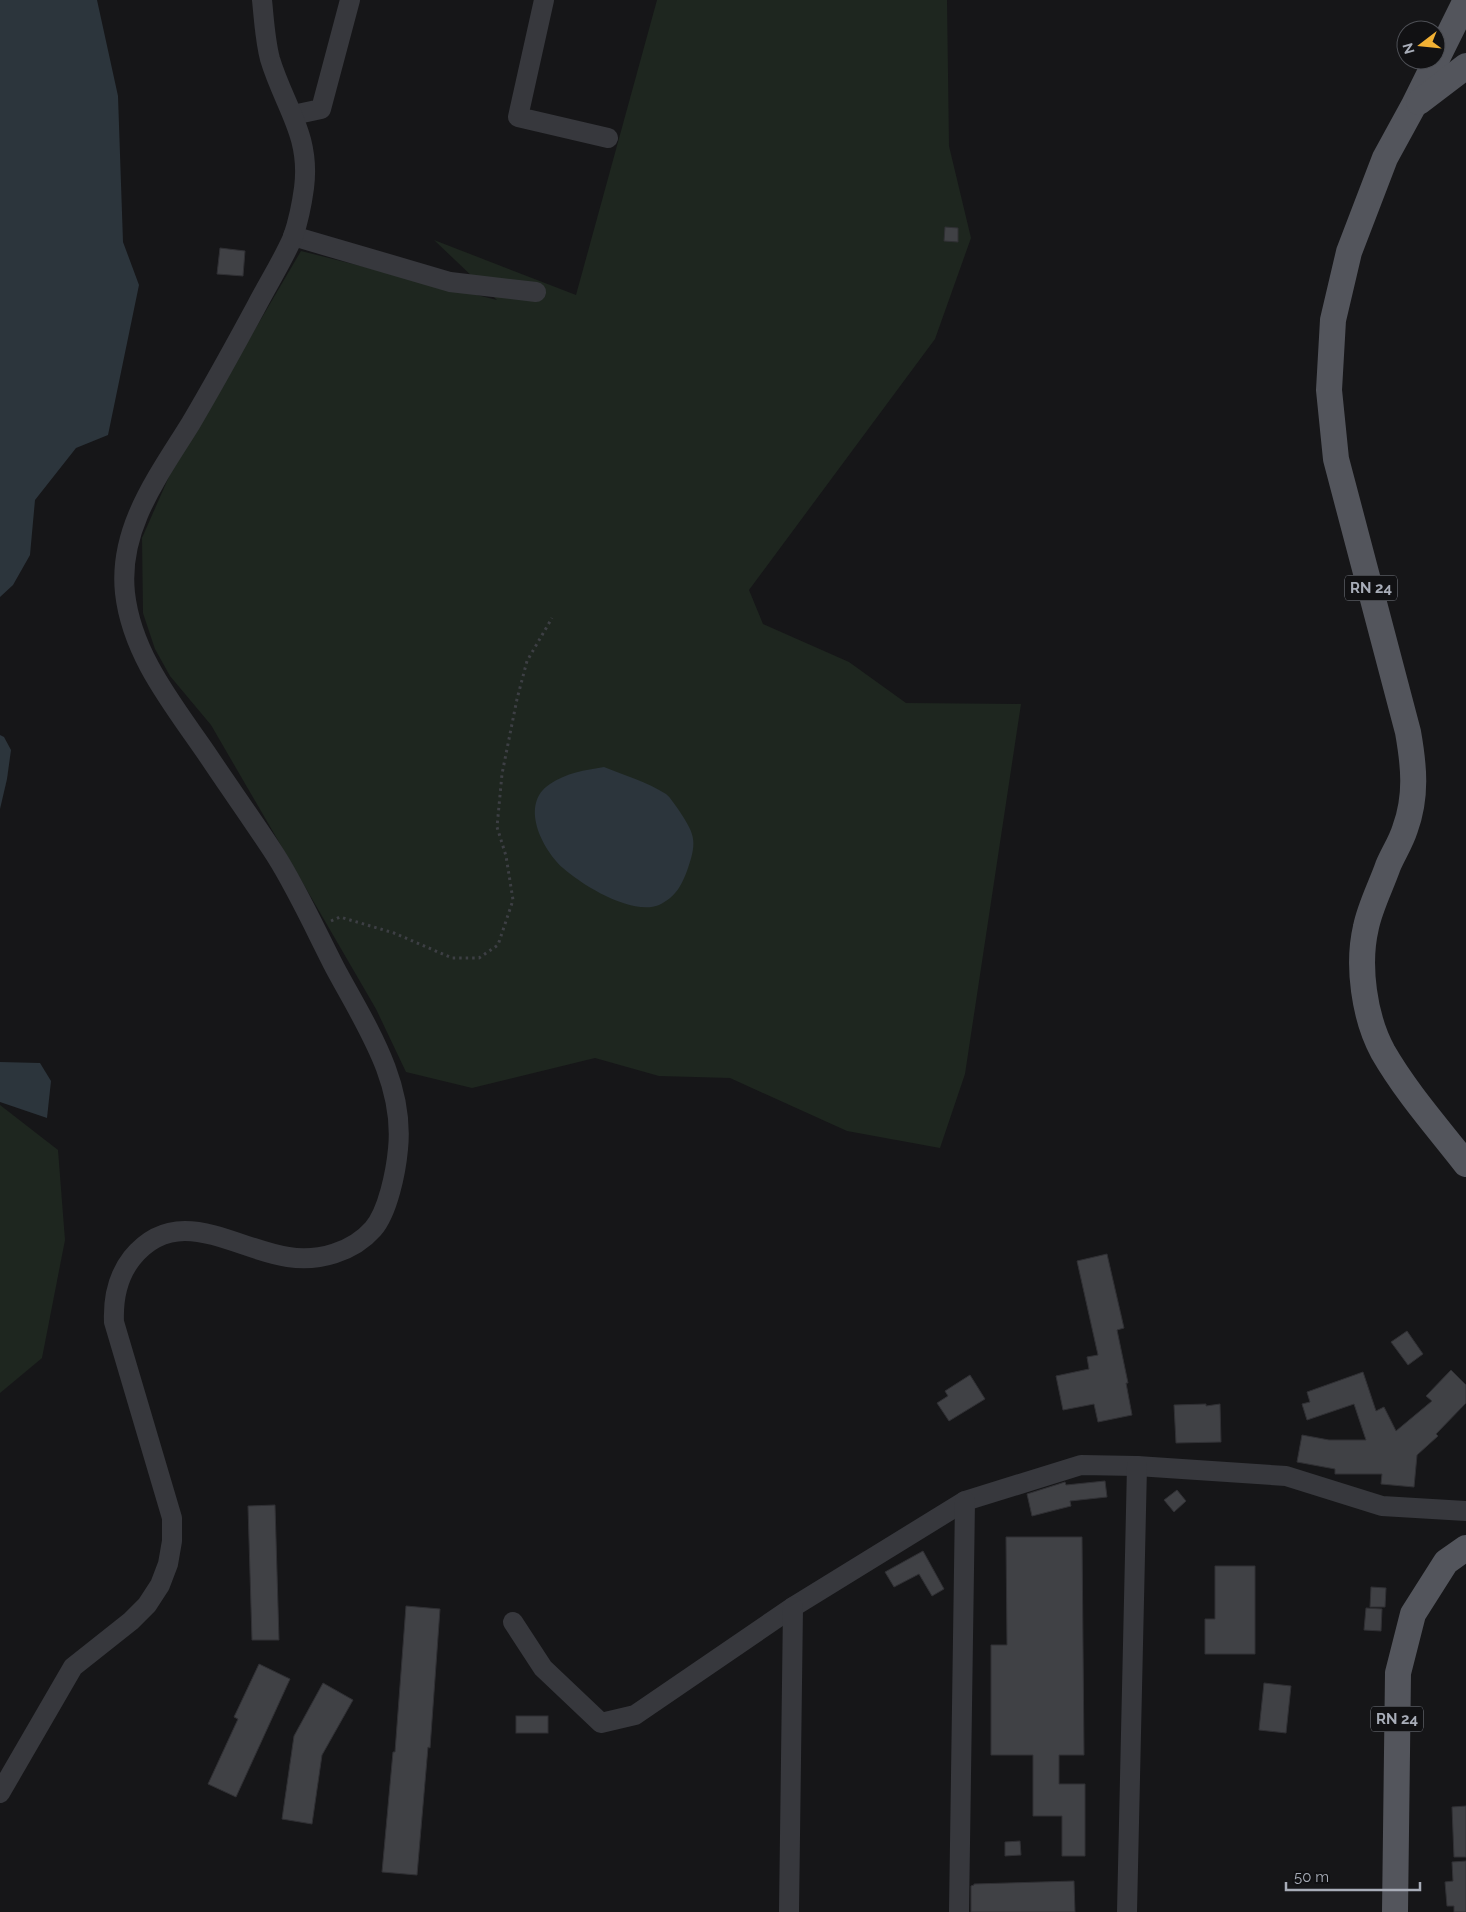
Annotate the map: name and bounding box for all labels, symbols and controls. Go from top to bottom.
north arrow [1396,20,1446,70]
text: N [1399,41,1418,56]
road number: RN 24 [1345,576,1397,600]
road number: RN 24 [1371,1706,1423,1732]
scale bar [1286,1860,1420,1892]
text: 50 m [1294,1868,1329,1886]

